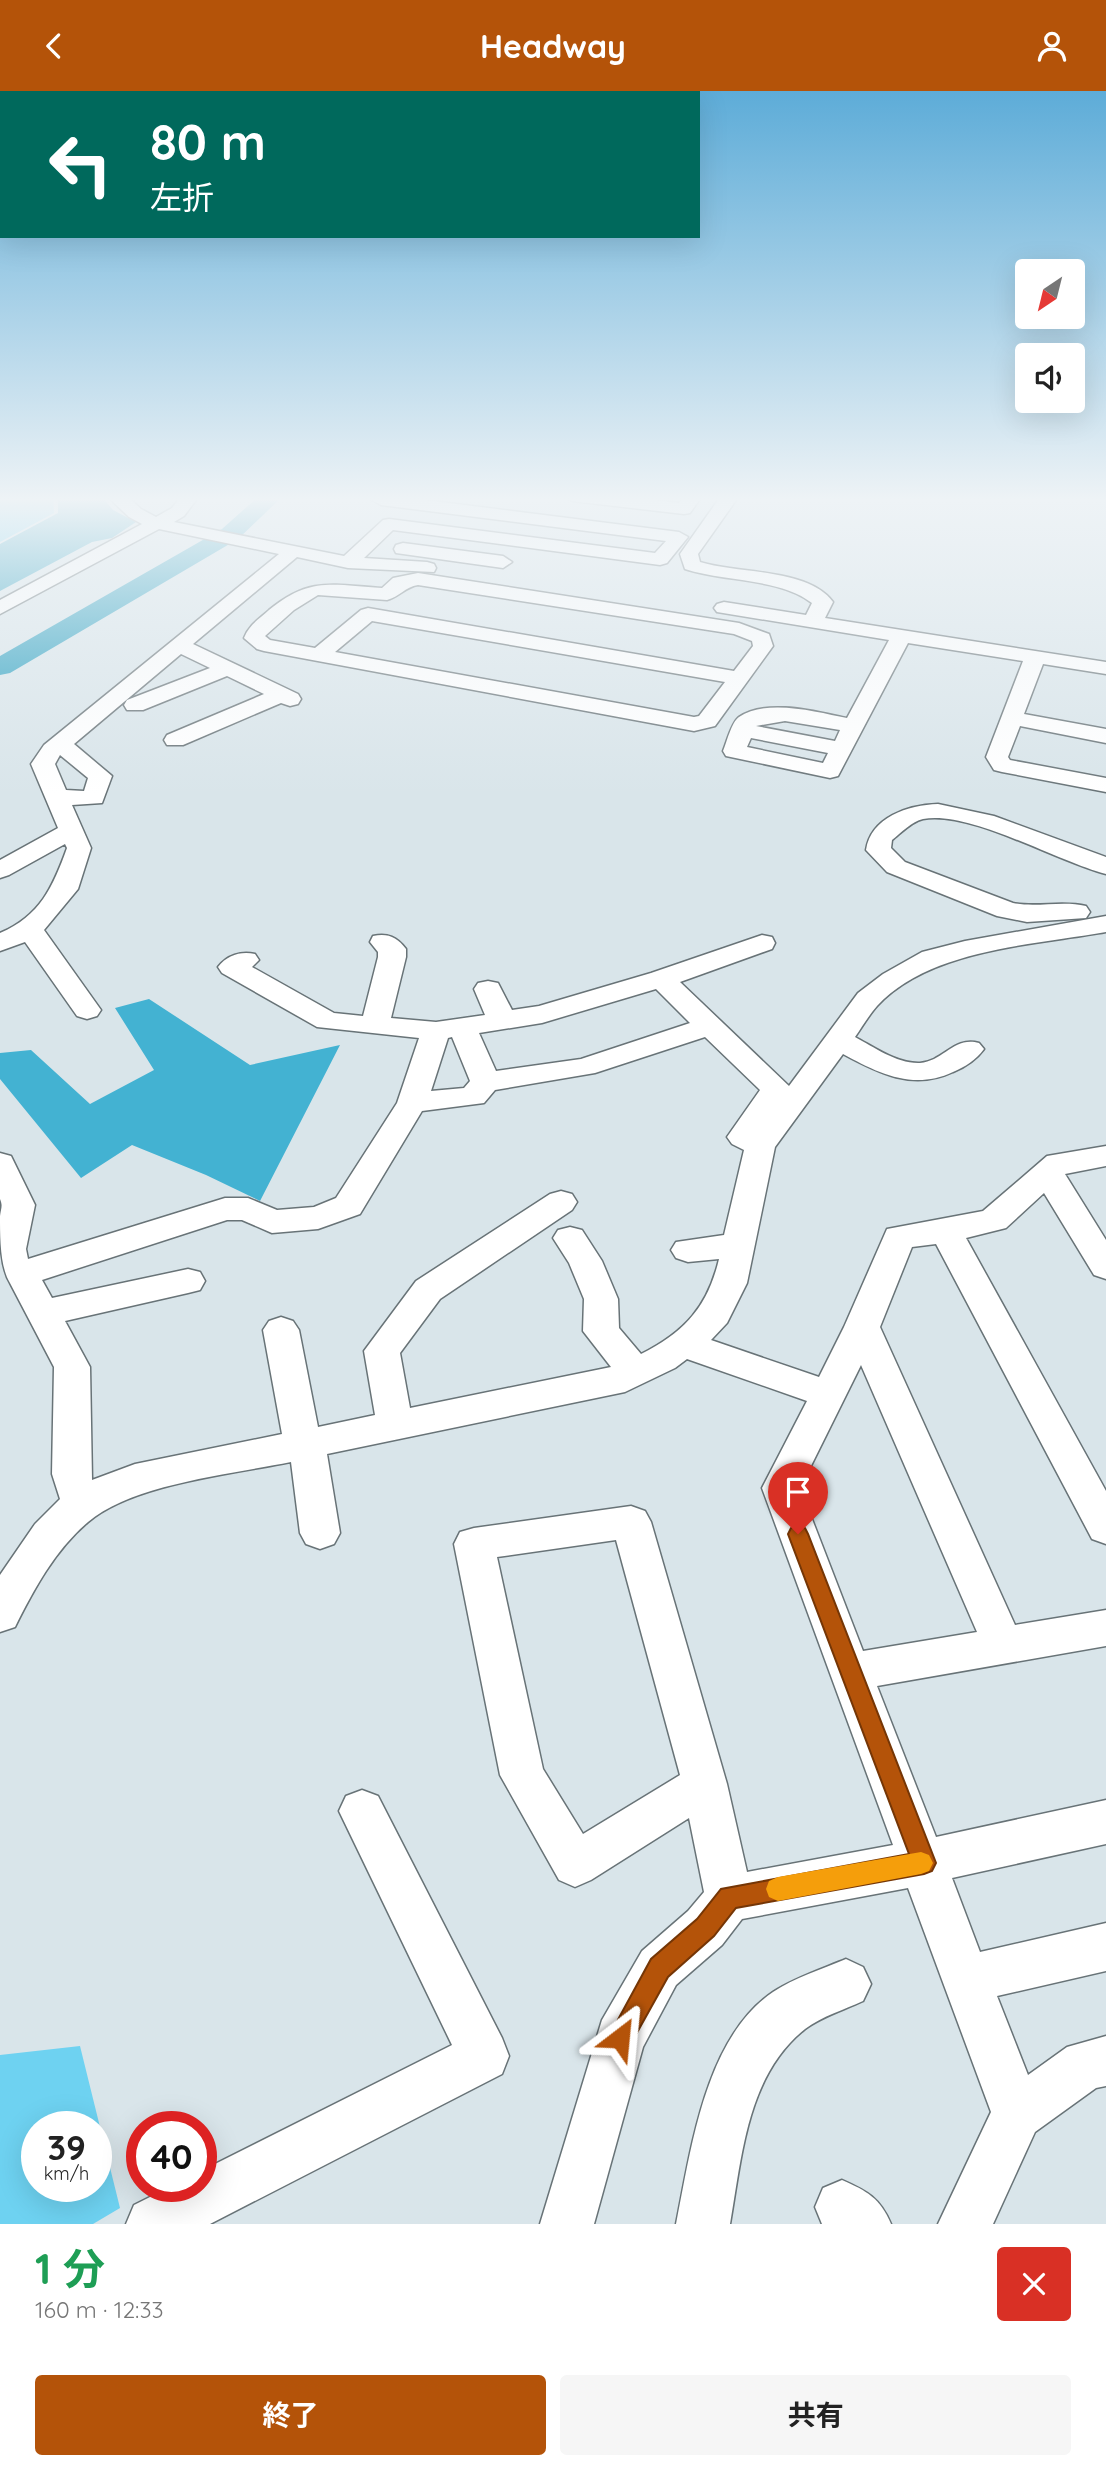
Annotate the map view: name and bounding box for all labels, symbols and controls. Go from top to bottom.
text: Headway [480,26,626,66]
icon: back [35,27,73,65]
icon: person [1033,27,1071,65]
text: 80 m [150,111,266,172]
icon: left [35,119,126,210]
text: 左折 [150,177,214,217]
north arrow [1015,259,1085,329]
map controls [1015,259,1085,413]
button: sound [1015,343,1085,413]
pin [768,1462,828,1534]
icon: arrive [779,1473,817,1511]
position arrow [583,2001,657,2075]
speed limit sign: 40 [126,2111,217,2202]
text: 39 [47,2125,86,2169]
text: km/h [44,2162,89,2185]
text: 1 分 [35,2242,105,2295]
button: close [997,2247,1071,2321]
text: 160 m · 12:33 [35,2295,164,2324]
button: 終了 [35,2375,546,2455]
button: 共有 [560,2375,1071,2455]

